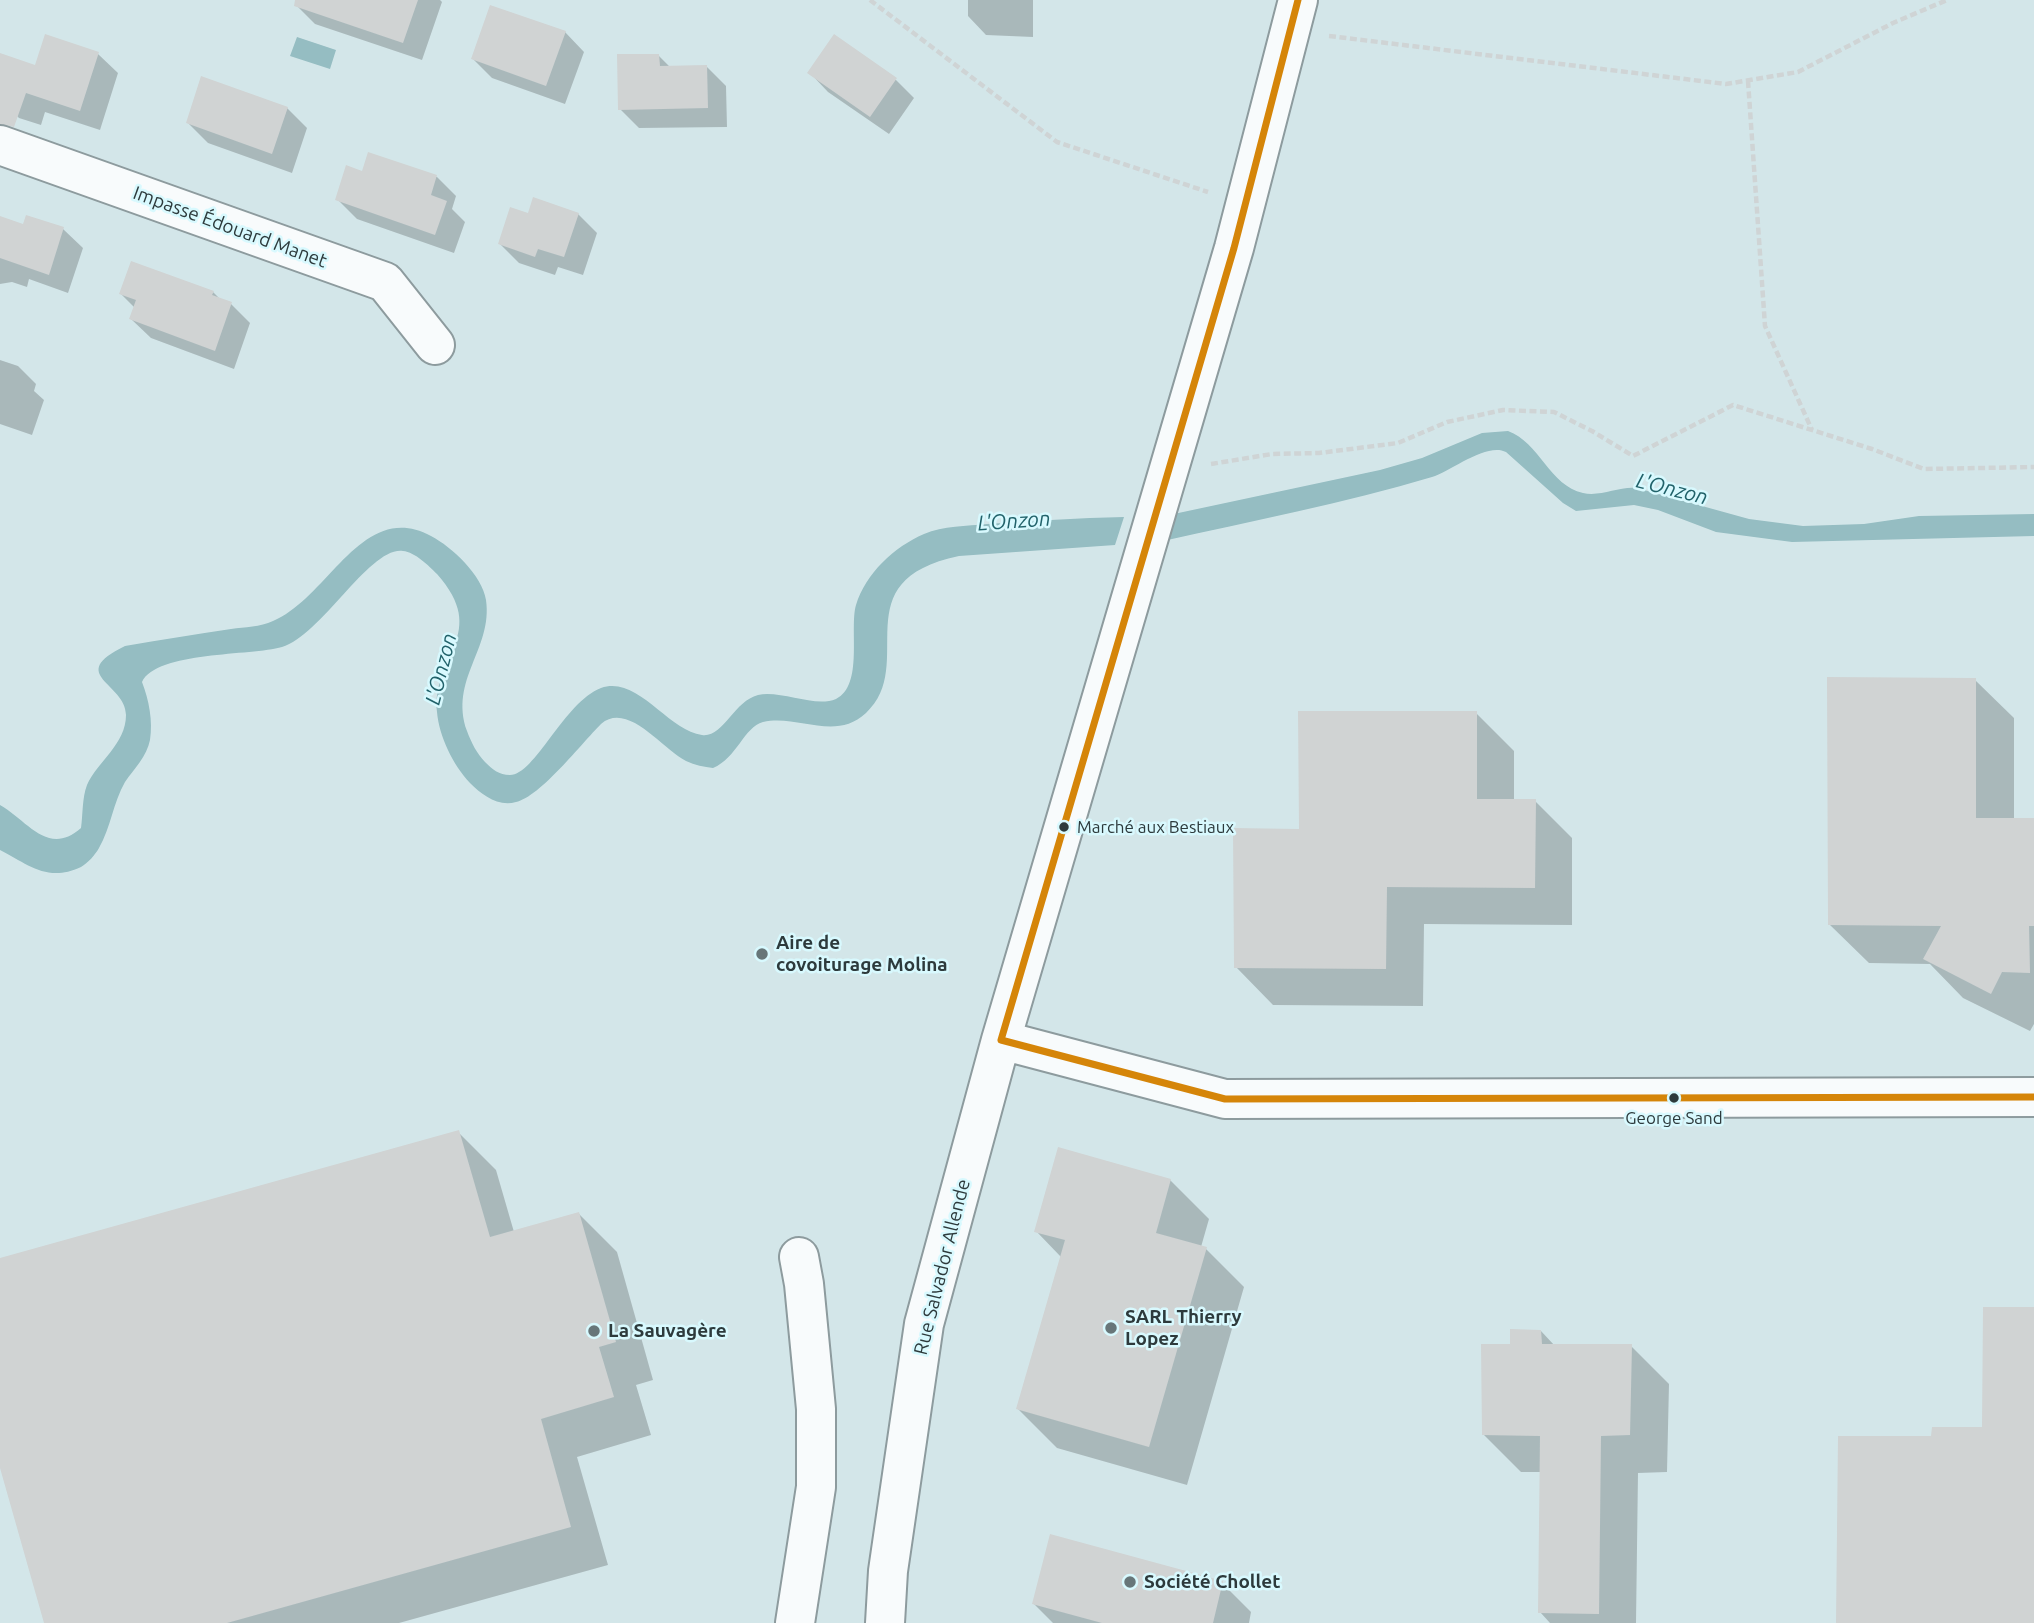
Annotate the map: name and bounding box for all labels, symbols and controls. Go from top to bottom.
street label: Impasse Édouard Manet [130,181,330,273]
water label: L'Onzon [1634,468,1710,510]
water label: L'Onzon [977,506,1051,536]
water label: L'Onzon [420,631,462,707]
place label: Marché aux Bestiaux [1077,817,1234,837]
marker: Marché aux Bestiaux [1057,820,1071,834]
place label: Aire de covoiturage Molina [776,932,948,976]
marker: Aire de covoiturage Molina [754,946,770,962]
marker: George Sand [1667,1091,1681,1105]
place label: George Sand [1625,1108,1723,1128]
street label: Rue Salvador Allende [909,1177,975,1357]
place label: SARL Thierry Lopez [1125,1306,1242,1350]
place label: La Sauvagère [608,1320,727,1342]
marker: SARL Thierry Lopez [1103,1320,1119,1336]
marker: La Sauvagère [586,1323,602,1339]
place label: Société Chollet [1144,1571,1280,1593]
marker: Société Chollet [1122,1574,1138,1590]

